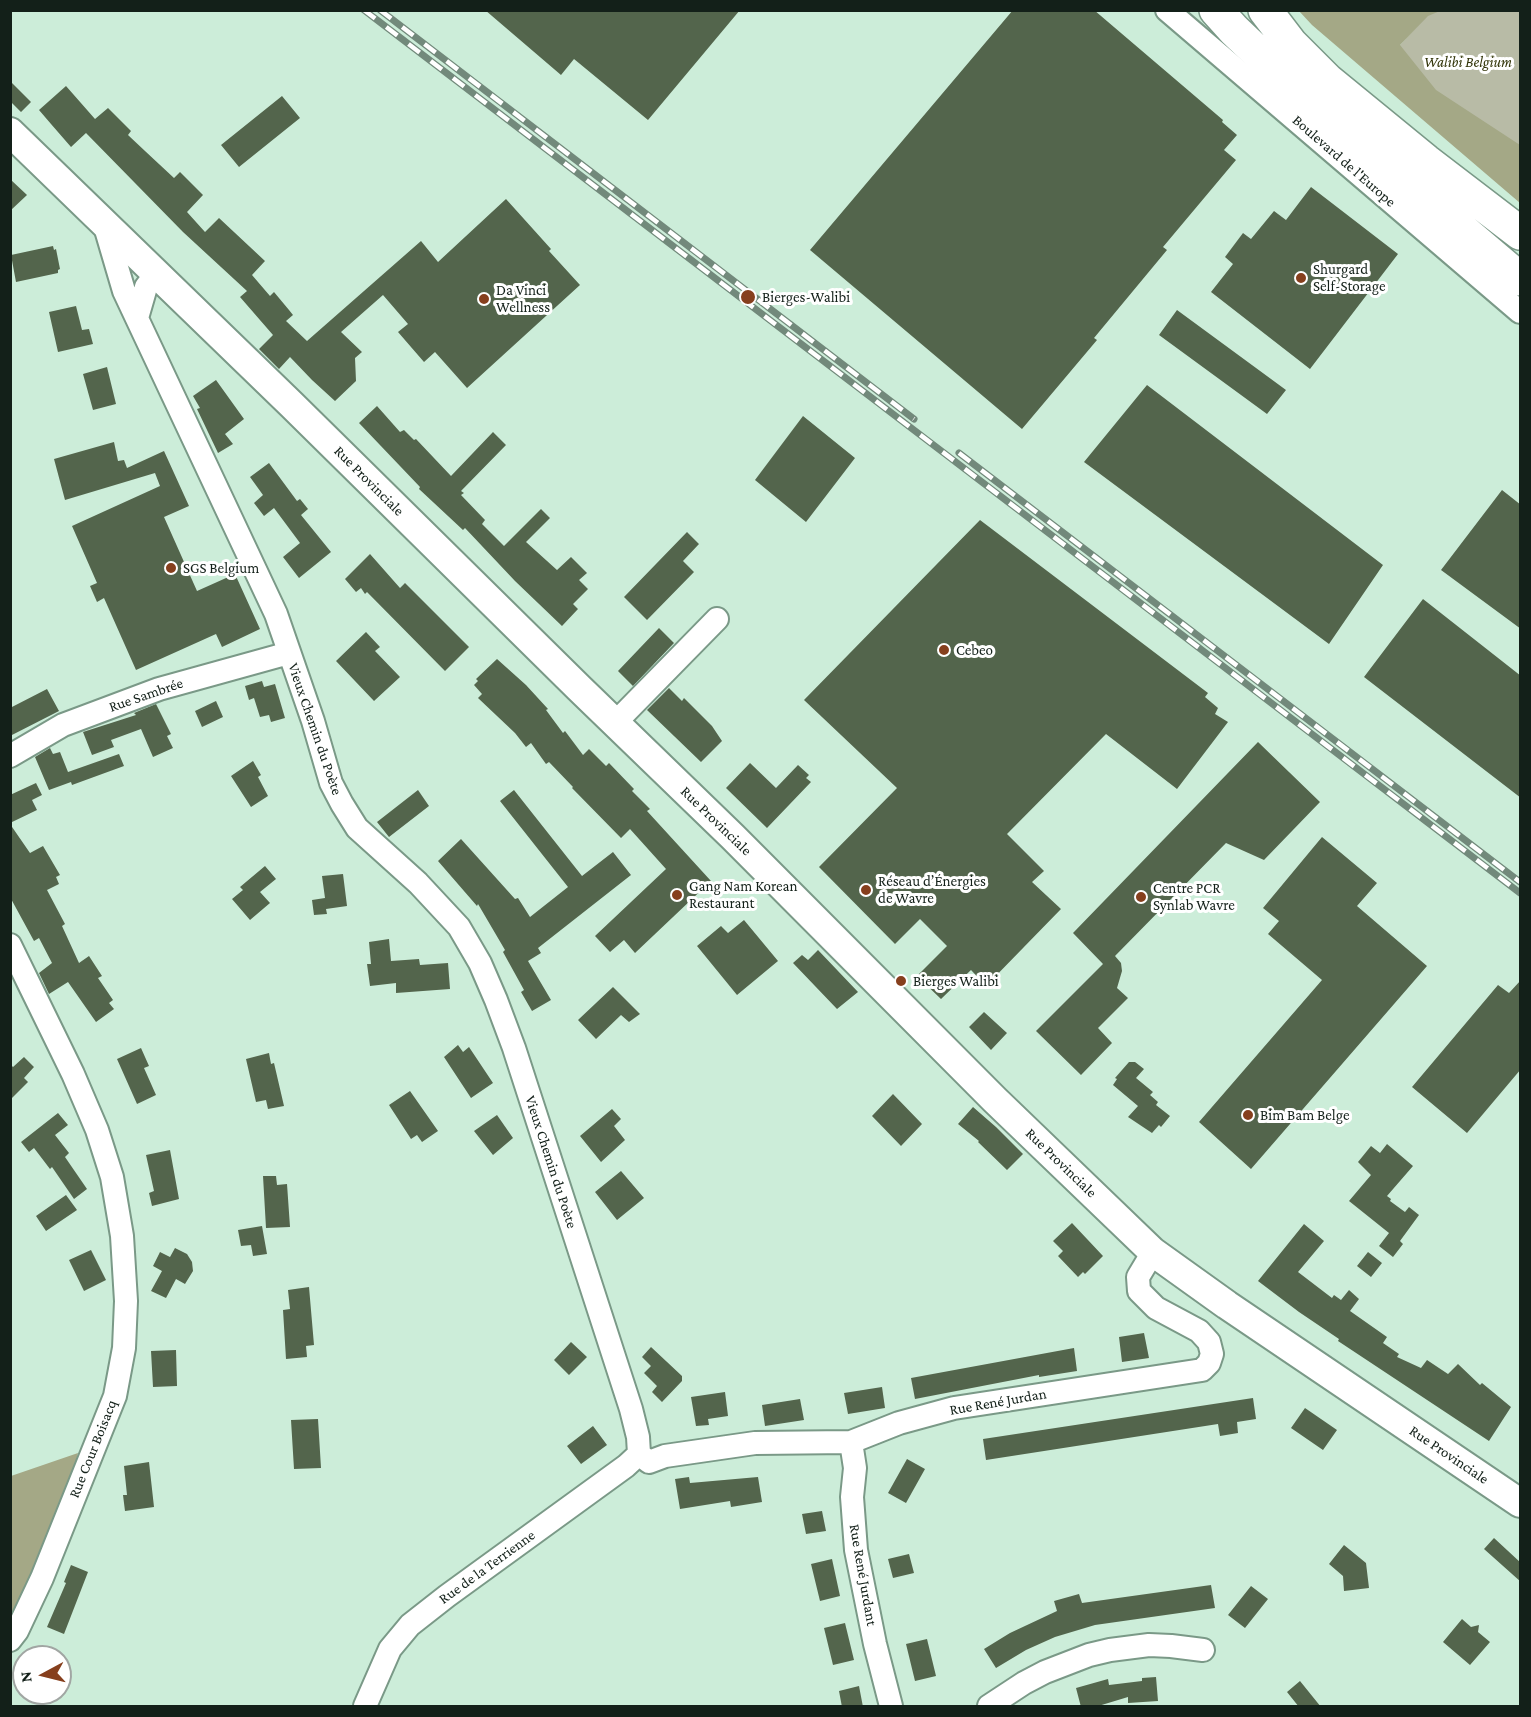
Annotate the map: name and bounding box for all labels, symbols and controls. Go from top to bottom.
park label: Walibi Belgium [1424,53,1512,71]
street label: Boulevard de l'Europe [1289,111,1399,211]
place label: Shurgard Self-Storage [1313,260,1386,295]
marker: Shurgard Self-Storage [1294,271,1308,285]
place label: Da Vinci Wellness [496,281,550,316]
marker: Bierges-Walibi [739,288,757,306]
place label: Bierges-Walibi [762,288,850,306]
marker: Da Vinci Wellness [477,292,491,306]
street label: Rue Provinciale [330,442,408,520]
place label: SGS Belgium [183,559,259,577]
marker: SGS Belgium [164,561,178,575]
place label: Cebeo [956,641,993,659]
marker: Cebeo [937,643,951,657]
street label: Vieux Chemin du Poète [284,661,346,797]
street label: Rue Sambrée [106,674,186,716]
street label: Rue Provinciale [677,783,755,859]
place label: Réseau d’Énergies de Wavre [878,872,986,907]
place label: Gang Nam Korean Restaurant [689,877,798,912]
place label: Centre PCR Synlab Wavre [1153,879,1235,914]
marker: Réseau d’Énergies de Wavre [859,883,873,897]
marker: Gang Nam Korean Restaurant [670,888,684,902]
marker: Centre PCR Synlab Wavre [1134,890,1148,904]
place label: Bierges Walibi [913,972,999,990]
marker: Bierges Walibi [894,974,908,988]
street label: Vieux Chemin du Poète [521,1093,581,1231]
place label: Bim Bam Belge [1260,1106,1350,1124]
marker: Bim Bam Belge [1241,1108,1255,1122]
street label: Rue Provinciale [1022,1125,1100,1201]
street label: Rue René Jurdan [948,1385,1048,1419]
street label: Rue Cour Boisacq [65,1397,121,1501]
street label: Rue Provinciale [1406,1422,1492,1488]
street label: Rue René Jurdant [845,1523,881,1627]
street label: Rue de la Terrienne [435,1526,539,1608]
north arrow [12,1645,72,1705]
text: N [17,1671,35,1683]

